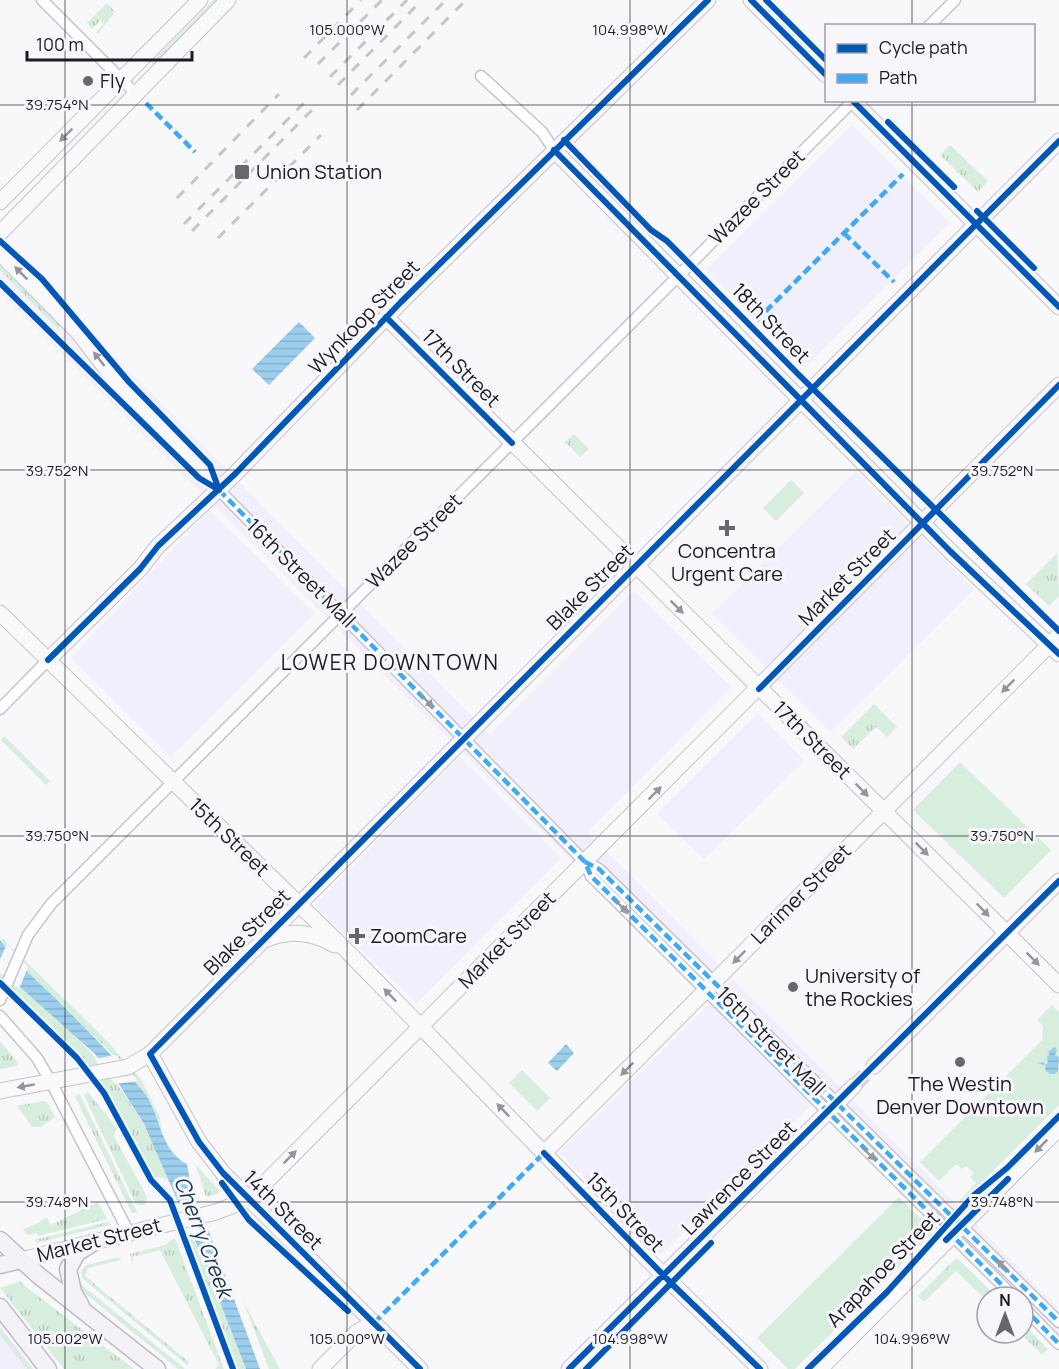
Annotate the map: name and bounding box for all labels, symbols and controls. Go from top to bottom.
text: 105.000°W [309,19,385,40]
text: 104.998°W [592,19,668,40]
scale bar [27,24,192,62]
legend [825,24,1035,102]
text: 100 m [36,32,84,56]
text: Cycle path [879,35,968,59]
text: Path [879,65,917,89]
place label: Fly [100,67,126,94]
marker: Fly [81,74,95,88]
text: 39.754°N [25,94,89,115]
one-way arrow [59,128,73,142]
street label: Wazee Street [703,143,810,250]
place label: Union Station [256,158,382,185]
marker: Union Station [233,163,251,181]
street label: Wynkoop Street [302,254,425,380]
one-way arrow [14,266,28,280]
street label: 18th Street [726,277,817,369]
street label: 17th Street [416,323,506,413]
one-way arrow [93,351,106,367]
text: 39.752°N [26,460,88,481]
text: 39.752°N [971,460,1033,481]
street label: Wazee Street [360,487,467,594]
street label: 16th Street Mall [241,512,362,633]
marker: Concentra Urgent Care [718,519,736,537]
street label: Market Street [792,522,901,631]
street label: Blake Street [540,537,639,636]
place label: Concentra Urgent Care [671,537,783,587]
one-way arrow [670,599,684,613]
district label: LOWER DOWNTOWN [281,648,499,676]
one-way arrow [1000,679,1015,693]
one-way arrow [420,694,434,709]
street label: 17th Street [767,695,857,785]
one-way arrow [855,783,870,797]
one-way arrow [648,786,662,800]
street label: 15th Street [183,792,275,882]
text: 39.750°N [25,825,89,846]
text: 39.750°N [970,825,1034,846]
street label: Larimer Street [745,838,857,950]
one-way arrow [914,842,929,856]
street label: Blake Street [197,882,296,981]
street label: Market Street [452,885,561,994]
one-way arrow [614,899,628,913]
one-way arrow [976,903,990,917]
place label: ZoomCare [370,922,467,949]
marker: ZoomCare [348,927,366,945]
one-way arrow [732,949,746,963]
one-way arrow [1025,952,1039,966]
place label: University of the Rockies [805,962,920,1012]
street label: 16th Street Mall [711,980,832,1101]
marker: University of the Rockies [786,980,800,994]
one-way arrow [384,989,398,1003]
marker: The Westin Denver Downtown [953,1055,967,1069]
one-way arrow [620,1061,634,1076]
place label: The Westin Denver Downtown [876,1070,1044,1120]
one-way arrow [16,1082,35,1091]
one-way arrow [496,1103,510,1118]
street label: Lawrence Street [675,1114,802,1241]
one-way arrow [1034,1139,1048,1153]
one-way arrow [862,1146,876,1160]
one-way arrow [283,1151,297,1165]
street label: 14th Street [238,1164,329,1255]
street label: 15th Street [580,1166,670,1258]
water label: Cherry Creek [168,1172,241,1304]
text: 39.748°N [26,1191,88,1212]
text: 39.748°N [971,1191,1033,1212]
street label: Arapahoe Street [820,1205,945,1333]
street label: Market Street [34,1211,164,1268]
one-way arrow [995,1259,1010,1273]
north arrow [975,1285,1035,1345]
text: N [999,1289,1011,1311]
text: 105.002°W [27,1328,103,1349]
text: 105.000°W [309,1328,385,1349]
text: 104.998°W [592,1328,668,1349]
text: 104.996°W [874,1328,950,1349]

